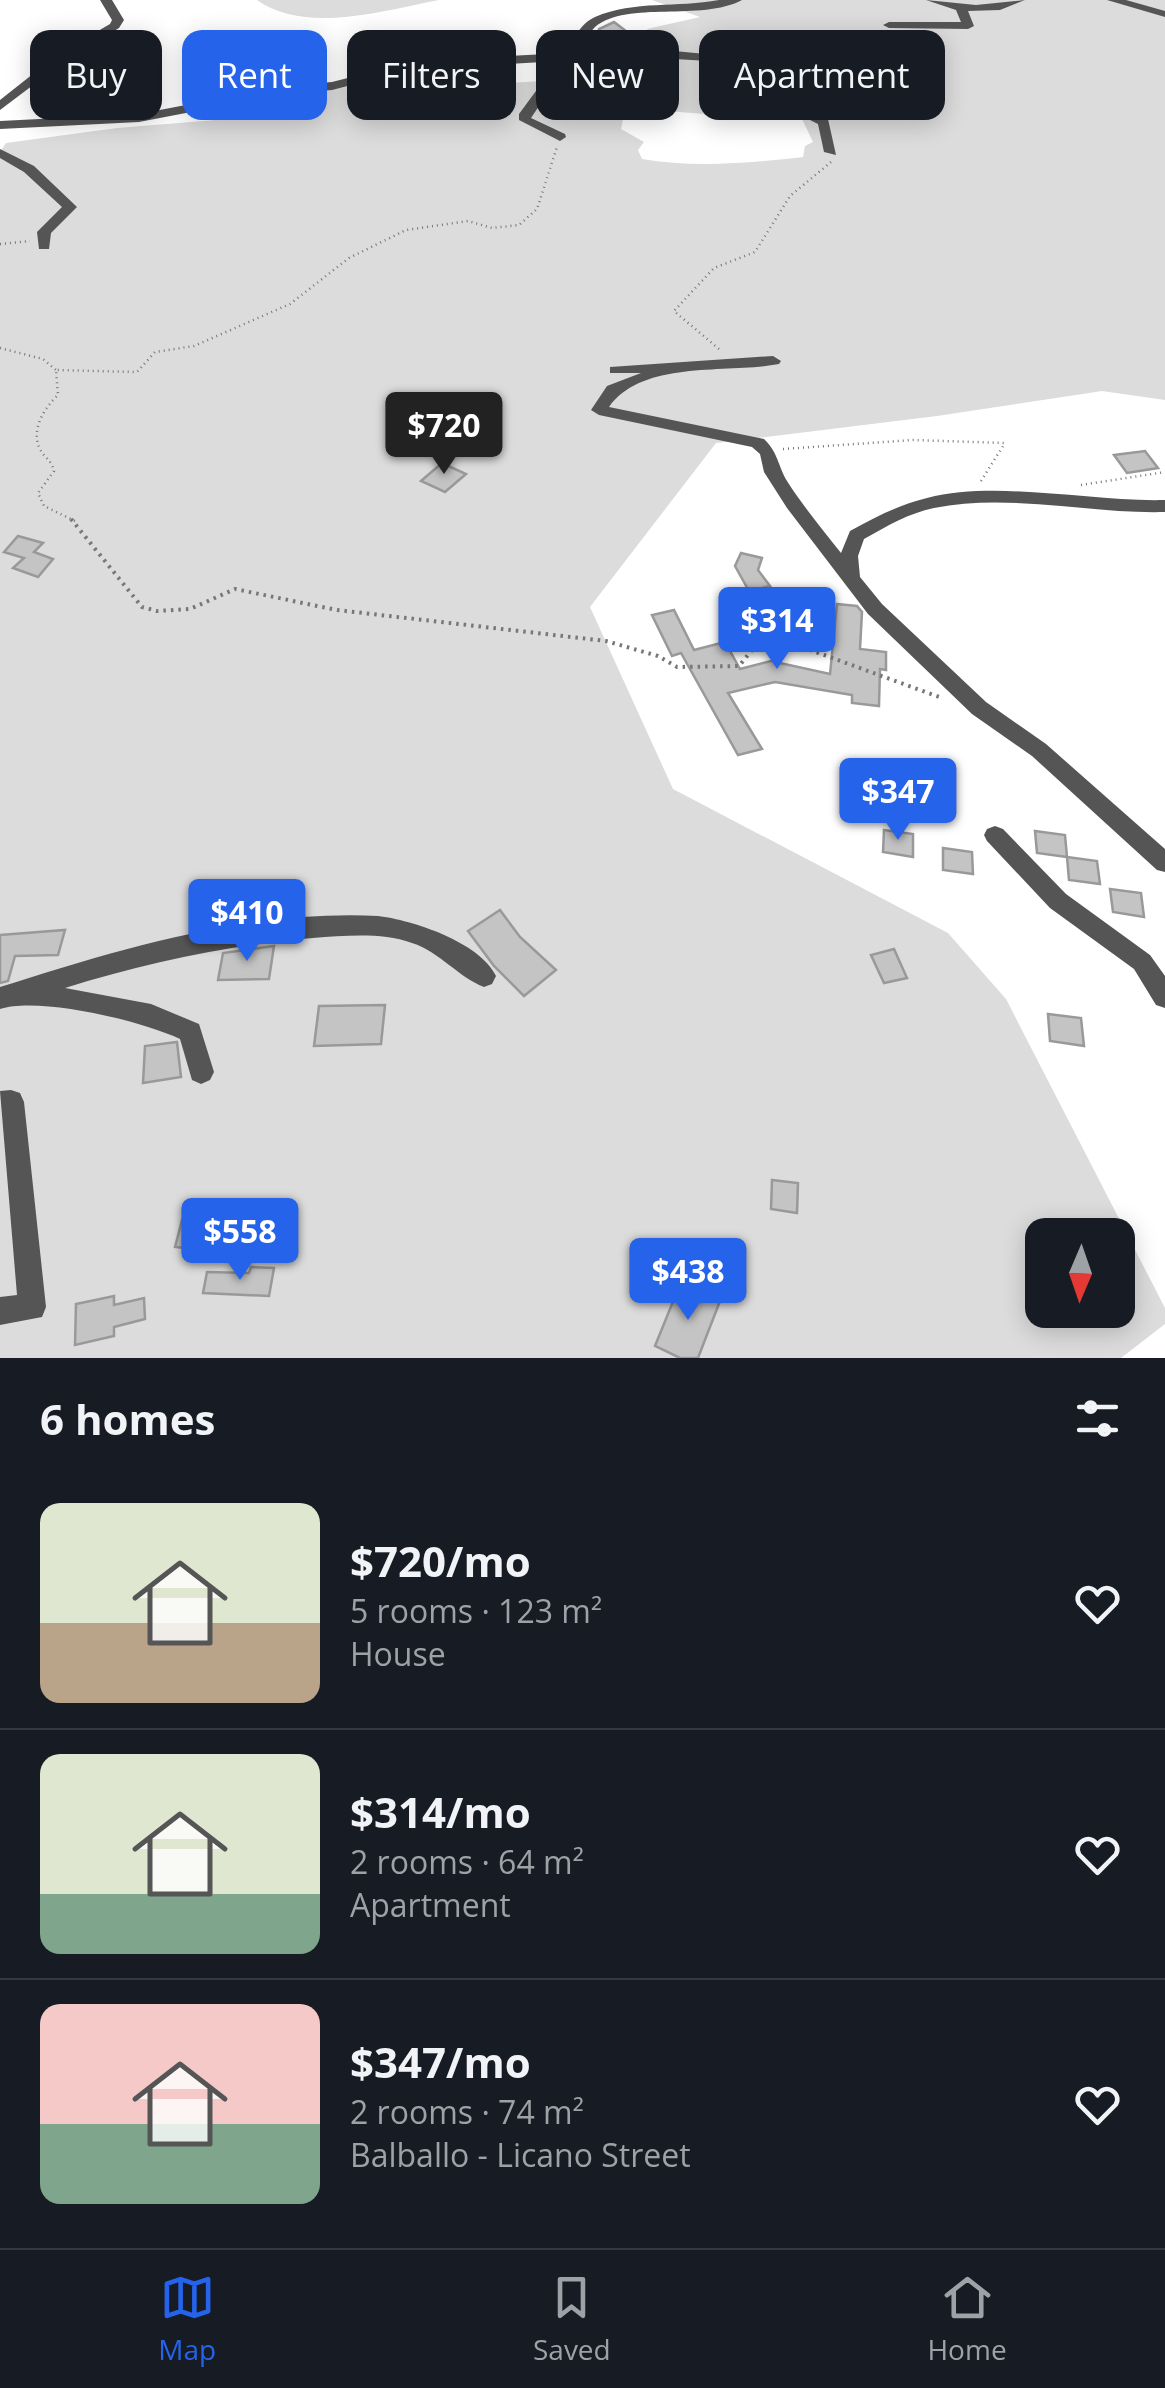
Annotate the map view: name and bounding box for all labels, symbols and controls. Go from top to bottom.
chip: Buy [30,30,162,120]
chip: Rent [182,30,327,120]
chip: Filters [347,30,516,120]
chip: New [536,30,679,120]
chip: Apartment [699,30,945,120]
pin: $720 [385,392,503,477]
text: $720 [407,403,481,446]
pin: $314 [718,587,836,672]
text: $314 [740,598,814,641]
pin: $347 [839,758,957,843]
text: $347 [861,769,935,812]
pin: $410 [188,879,306,964]
text: $410 [210,890,284,933]
pin: $558 [181,1198,299,1283]
text: $558 [203,1209,277,1252]
north arrow [1025,1218,1135,1328]
map controls [1025,1218,1135,1328]
pin: $438 [629,1238,747,1323]
text: $438 [651,1249,725,1292]
text: 6 homes [40,1390,215,1447]
icon: filters [1070,1391,1125,1446]
text: $720/mo [350,1532,531,1589]
icon: home [120,1543,240,1663]
icon: heart [1070,1576,1125,1631]
text: 5 rooms · 123 m² [350,1589,602,1632]
text: House [350,1632,446,1675]
text: $314/mo [350,1783,531,1840]
icon: home [120,1794,240,1914]
icon: heart [1070,1827,1125,1882]
text: 2 rooms · 64 m² [350,1840,584,1883]
text: Apartment [350,1883,511,1926]
text: $347/mo [350,2033,531,2090]
icon: home [120,2044,240,2164]
icon: heart [1070,2077,1125,2132]
text: 2 rooms · 74 m² [350,2090,584,2133]
text: Balballo - Licano Street [350,2133,691,2176]
tab: Map [158,2270,216,2368]
tab: Saved [533,2270,611,2368]
tab: Home [927,2270,1007,2368]

